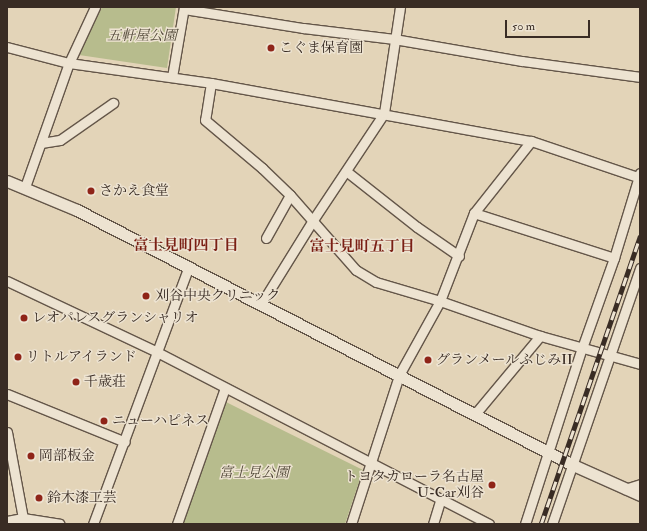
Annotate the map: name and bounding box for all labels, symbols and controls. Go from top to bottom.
scale bar [507,12,592,38]
text: 50 m [512,19,535,34]
park label: 五軒屋公園 [107,28,177,44]
place label: こぐま保育園 [279,40,363,56]
marker: こぐま保育園 [266,43,276,53]
place label: さかえ食堂 [99,183,169,199]
marker: さかえ食堂 [86,186,96,196]
district label: 富士見町四丁目 [134,237,238,255]
district label: 富士見町五丁目 [310,238,414,256]
place label: 刈谷中央クリニック [155,288,281,304]
marker: 刈谷中央クリニック [140,290,152,302]
place label: レオパレスグランシャリオ [32,310,200,326]
marker: レオパレスグランシャリオ [19,313,29,323]
place label: リトルアイランド [26,349,138,365]
marker: リトルアイランド [13,352,23,362]
place label: グランメールふじみII [436,352,573,368]
marker: グランメールふじみII [423,355,433,365]
place label: 千歳荘 [84,374,126,390]
marker: 千歳荘 [71,377,81,387]
place label: ニューハピネス [112,413,210,429]
marker: ニューハピネス [99,416,109,426]
place label: 岡部板金 [39,448,95,464]
marker: 岡部板金 [26,451,36,461]
park label: 富士見公園 [219,465,289,481]
place label: トヨタカローラ名古屋 U-Car刈谷 [344,469,484,502]
marker: トヨタカローラ名古屋 U-Car刈谷 [487,480,497,490]
place label: 鈴木漆工芸 [47,490,117,506]
marker: 鈴木漆工芸 [34,493,44,503]

